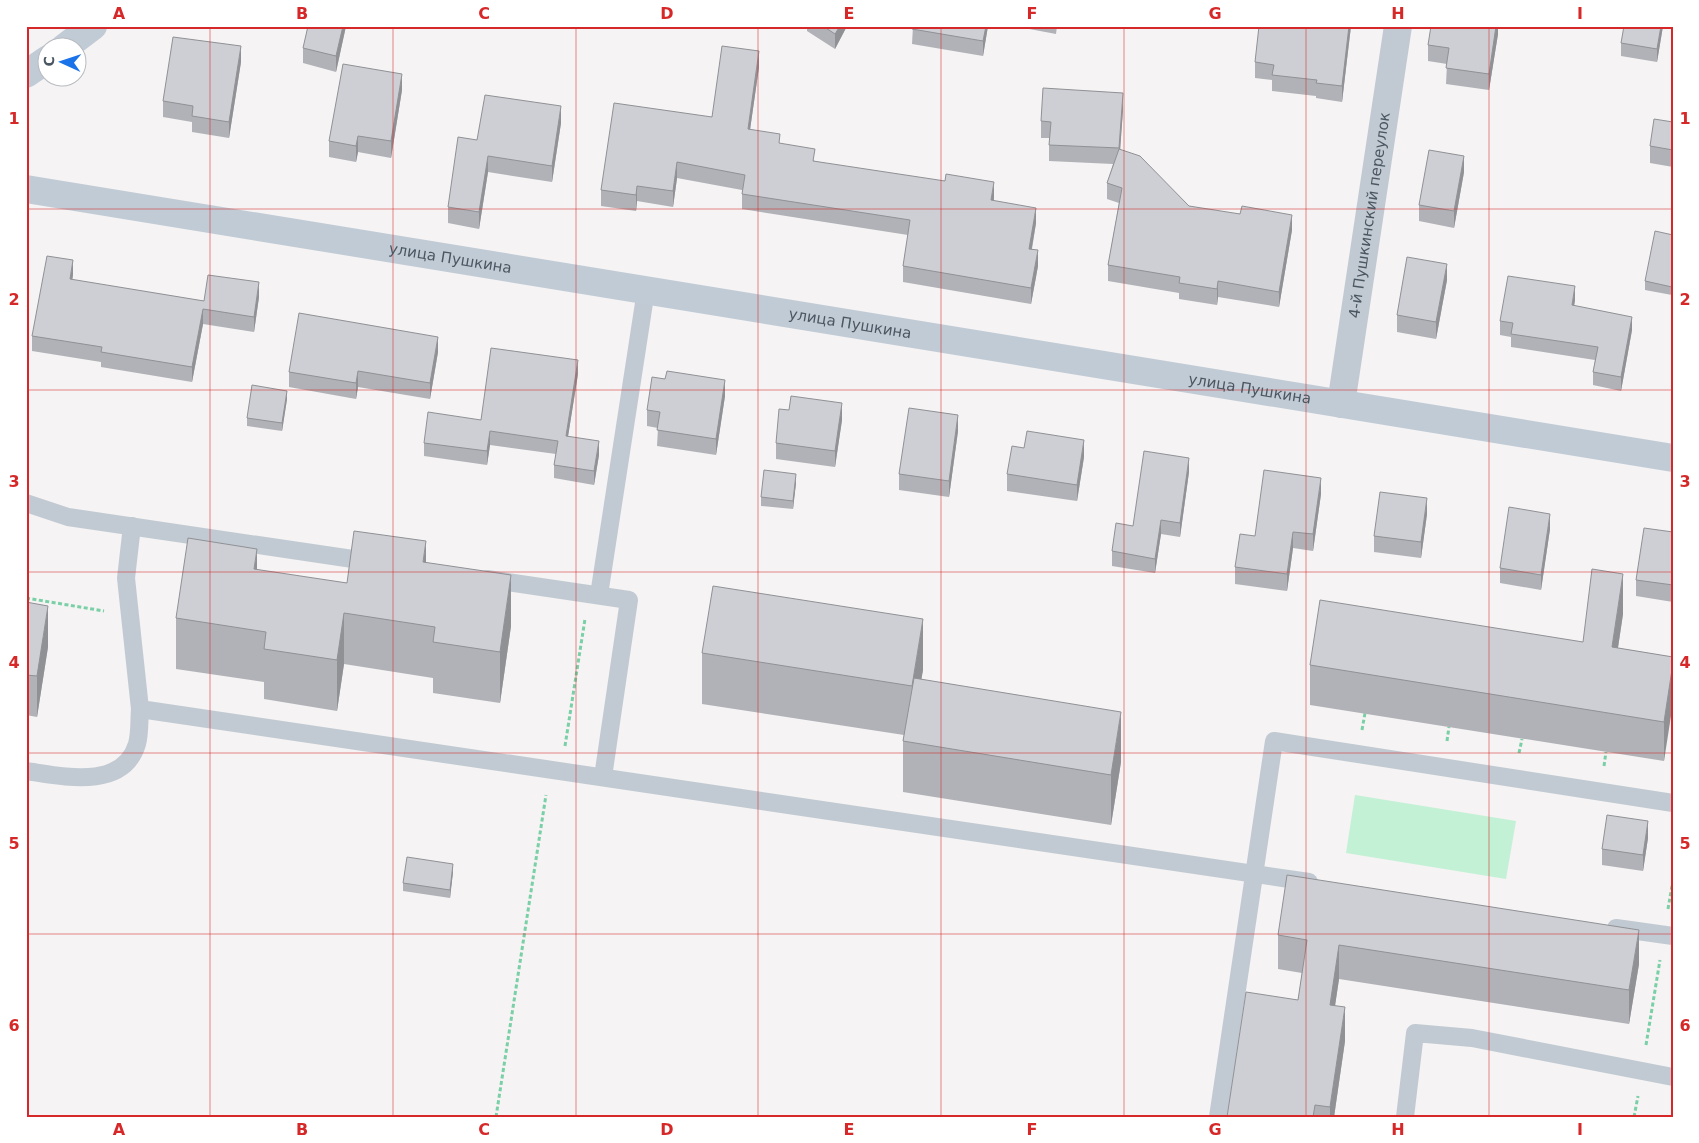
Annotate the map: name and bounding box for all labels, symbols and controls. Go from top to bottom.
text: A [113,4,126,23]
text: B [296,4,308,23]
text: C [478,4,490,23]
text: D [660,4,674,23]
text: E [844,4,854,23]
text: F [1027,4,1037,23]
text: G [1208,4,1222,23]
text: H [1391,4,1405,23]
text: I [1577,4,1583,23]
north arrow [38,38,88,88]
text: С [41,56,57,67]
text: 1 [8,109,20,128]
text: 1 [1679,109,1691,128]
street label: 4-й Пушкинский переулок [1345,111,1394,319]
street label: улица Пушкина [388,239,513,277]
text: 2 [8,290,20,309]
text: 2 [1679,290,1691,309]
street label: улица Пушкина [787,305,913,342]
street label: улица Пушкина [1187,370,1313,408]
text: 3 [8,472,20,491]
text: 3 [1679,472,1691,491]
text: 4 [8,653,20,672]
text: 4 [1679,653,1691,672]
text: 5 [8,834,20,853]
text: 5 [1679,834,1691,853]
text: 6 [8,1016,20,1035]
text: 6 [1679,1016,1691,1035]
text: A [113,1120,126,1139]
text: B [296,1120,308,1139]
text: C [478,1120,490,1139]
text: D [660,1120,674,1139]
text: E [844,1120,854,1139]
text: F [1027,1120,1037,1139]
text: G [1208,1120,1222,1139]
text: H [1391,1120,1405,1139]
text: I [1577,1120,1583,1139]

